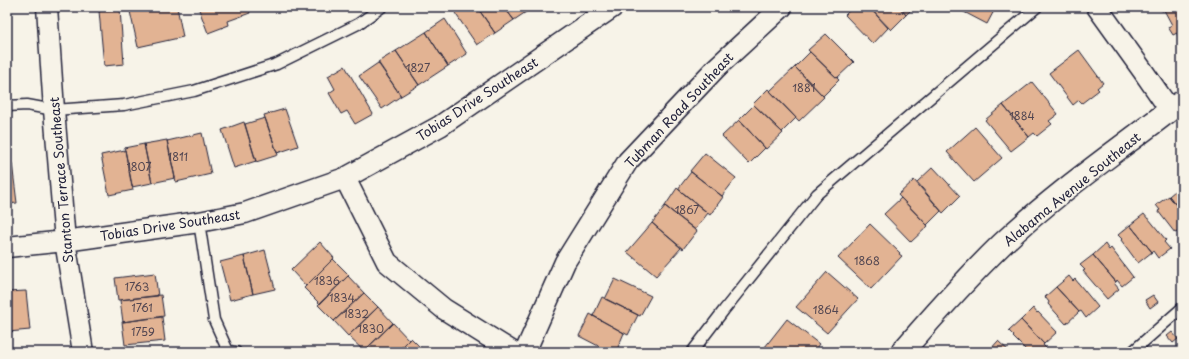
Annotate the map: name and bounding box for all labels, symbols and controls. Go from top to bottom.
street label: Tubman Road Southeast [620,48,737,172]
street label: Tobias Drive Southeast [412,52,541,145]
house number: 1827 [406,59,430,76]
house number: 1881 [792,79,816,96]
street label: Stanton Terrace Southeast [44,96,77,264]
house number: 1884 [1009,107,1035,124]
street label: Alabama Avenue Southeast [999,127,1144,250]
house number: 1811 [168,148,188,165]
house number: 1807 [126,158,152,175]
house number: 1867 [675,201,699,218]
street label: Tobias Drive Southeast [99,204,241,245]
house number: 1868 [854,252,880,269]
house number: 1836 [314,272,340,289]
house number: 1763 [125,278,149,295]
house number: 1834 [329,289,355,306]
house number: 1761 [131,299,153,316]
house number: 1864 [813,301,839,318]
house number: 1832 [343,305,369,322]
house number: 1830 [358,320,384,337]
house number: 1759 [131,323,155,340]

